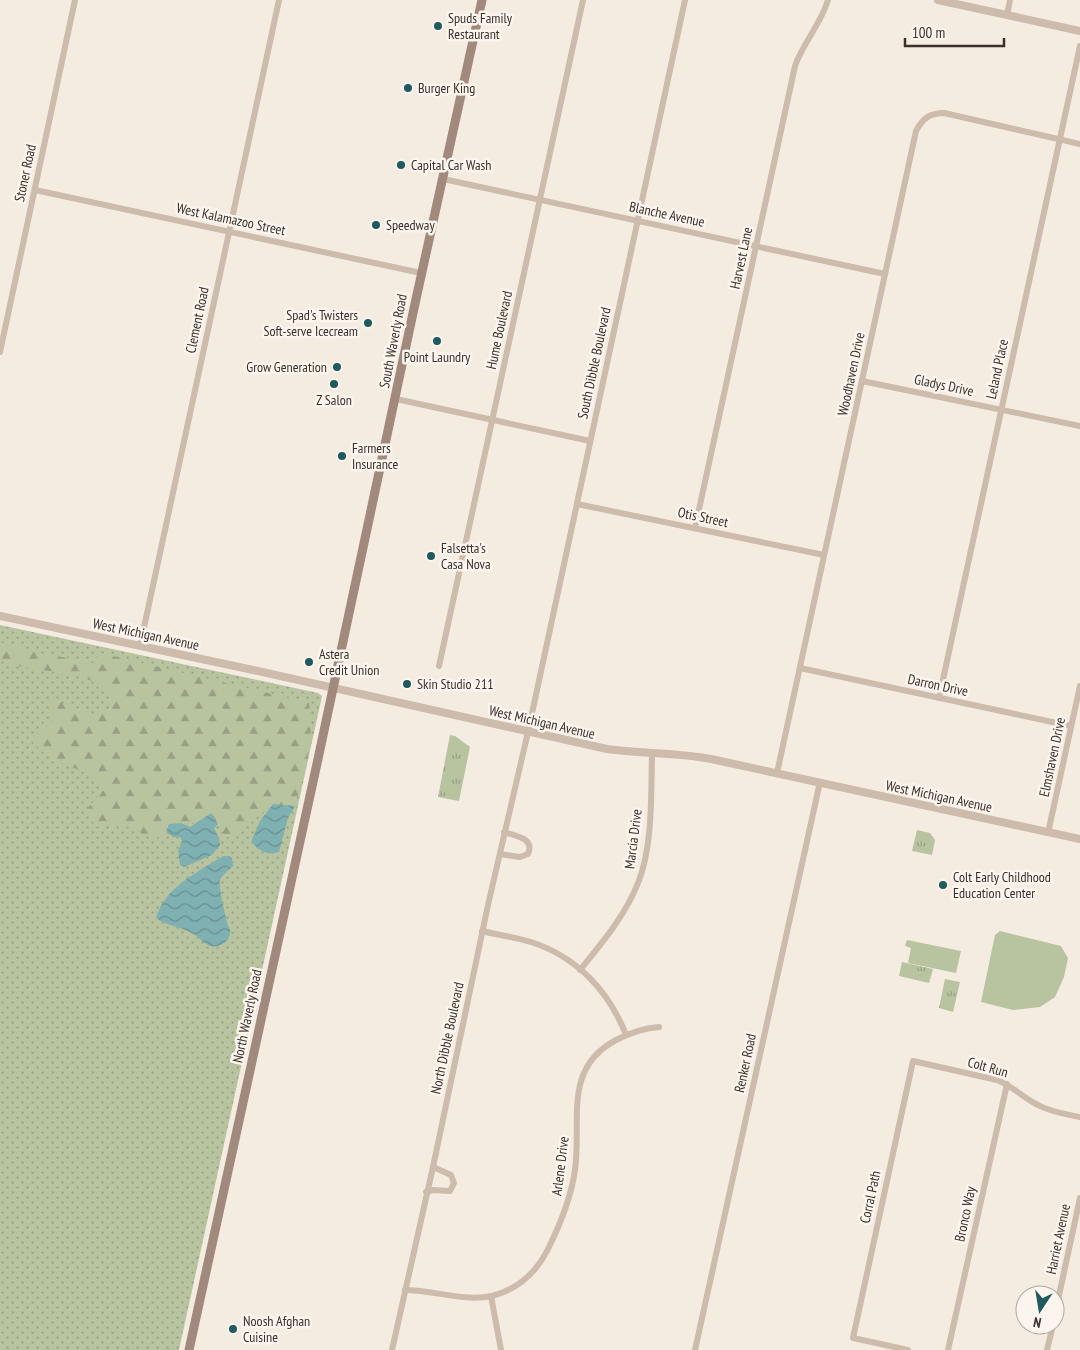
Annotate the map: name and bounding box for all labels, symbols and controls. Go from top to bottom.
place label: Spuds Family Restaurant [448,9,513,43]
scale bar [905,15,1004,47]
marker: Spuds Family Restaurant [432,20,444,32]
text: 100 m [912,23,945,42]
place label: Burger King [418,79,475,97]
marker: Burger King [402,82,414,94]
street label: Stoner Road [10,143,40,203]
place label: Capital Car Wash [411,156,491,174]
marker: Capital Car Wash [395,159,407,171]
street label: Blanche Avenue [628,197,707,231]
street label: West Kalamazoo Street [175,199,287,239]
place label: Speedway [386,216,435,234]
marker: Speedway [370,219,382,231]
street label: Harvest Lane [726,225,756,291]
street label: Clement Road [181,285,213,355]
street label: Hume Boulevard [482,289,516,371]
street label: South Waverly Road [375,292,411,390]
street label: South Dibble Boulevard [573,305,615,421]
place label: Spad's Twisters Soft-serve Icecream [264,306,358,340]
marker: Spad's Twisters Soft-serve Icecream [362,317,374,329]
street label: Woodhaven Drive [833,331,869,417]
marker: Point Laundry [431,335,443,347]
street label: Leland Place [982,337,1012,401]
place label: Point Laundry [404,348,471,366]
place label: Grow Generation [246,358,327,376]
marker: Grow Generation [331,361,343,373]
street label: Gladys Drive [913,370,976,400]
marker: Z Salon [328,378,340,390]
place label: Z Salon [316,391,352,409]
place label: Farmers Insurance [352,439,399,473]
marker: Farmers Insurance [336,450,348,462]
street label: Otis Street [676,503,730,531]
place label: Falsetta's Casa Nova [441,539,491,573]
marker: Falsetta's Casa Nova [425,550,437,562]
street label: West Michigan Avenue [91,614,201,654]
place label: Astera Credit Union [319,645,379,679]
marker: Astera Credit Union [303,656,315,668]
street label: Darron Drive [906,670,970,700]
place label: Skin Studio 211 [417,675,494,693]
marker: Skin Studio 211 [401,678,413,690]
street label: West Michigan Avenue [487,701,597,743]
street label: Elmshaven Drive [1035,715,1069,798]
street label: West Michigan Avenue [884,776,994,816]
street label: Marcia Drive [620,808,646,870]
place label: Colt Early Childhood Education Center [953,868,1051,902]
marker: Colt Early Childhood Education Center [937,879,949,891]
street label: North Waverly Road [228,968,266,1064]
street label: North Dibble Boulevard [426,980,468,1096]
street label: Renker Road [730,1032,760,1094]
street label: Colt Run [966,1053,1010,1081]
street label: Arlene Drive [547,1135,573,1197]
street label: Corral Path [856,1169,884,1225]
street label: Bronco Way [950,1184,980,1243]
street label: Harriet Avenue [1042,1202,1074,1276]
north arrow [1015,1285,1065,1335]
place label: Noosh Afghan Cuisine [243,1312,310,1346]
text: N [1032,1313,1043,1332]
marker: Noosh Afghan Cuisine [227,1323,239,1335]

